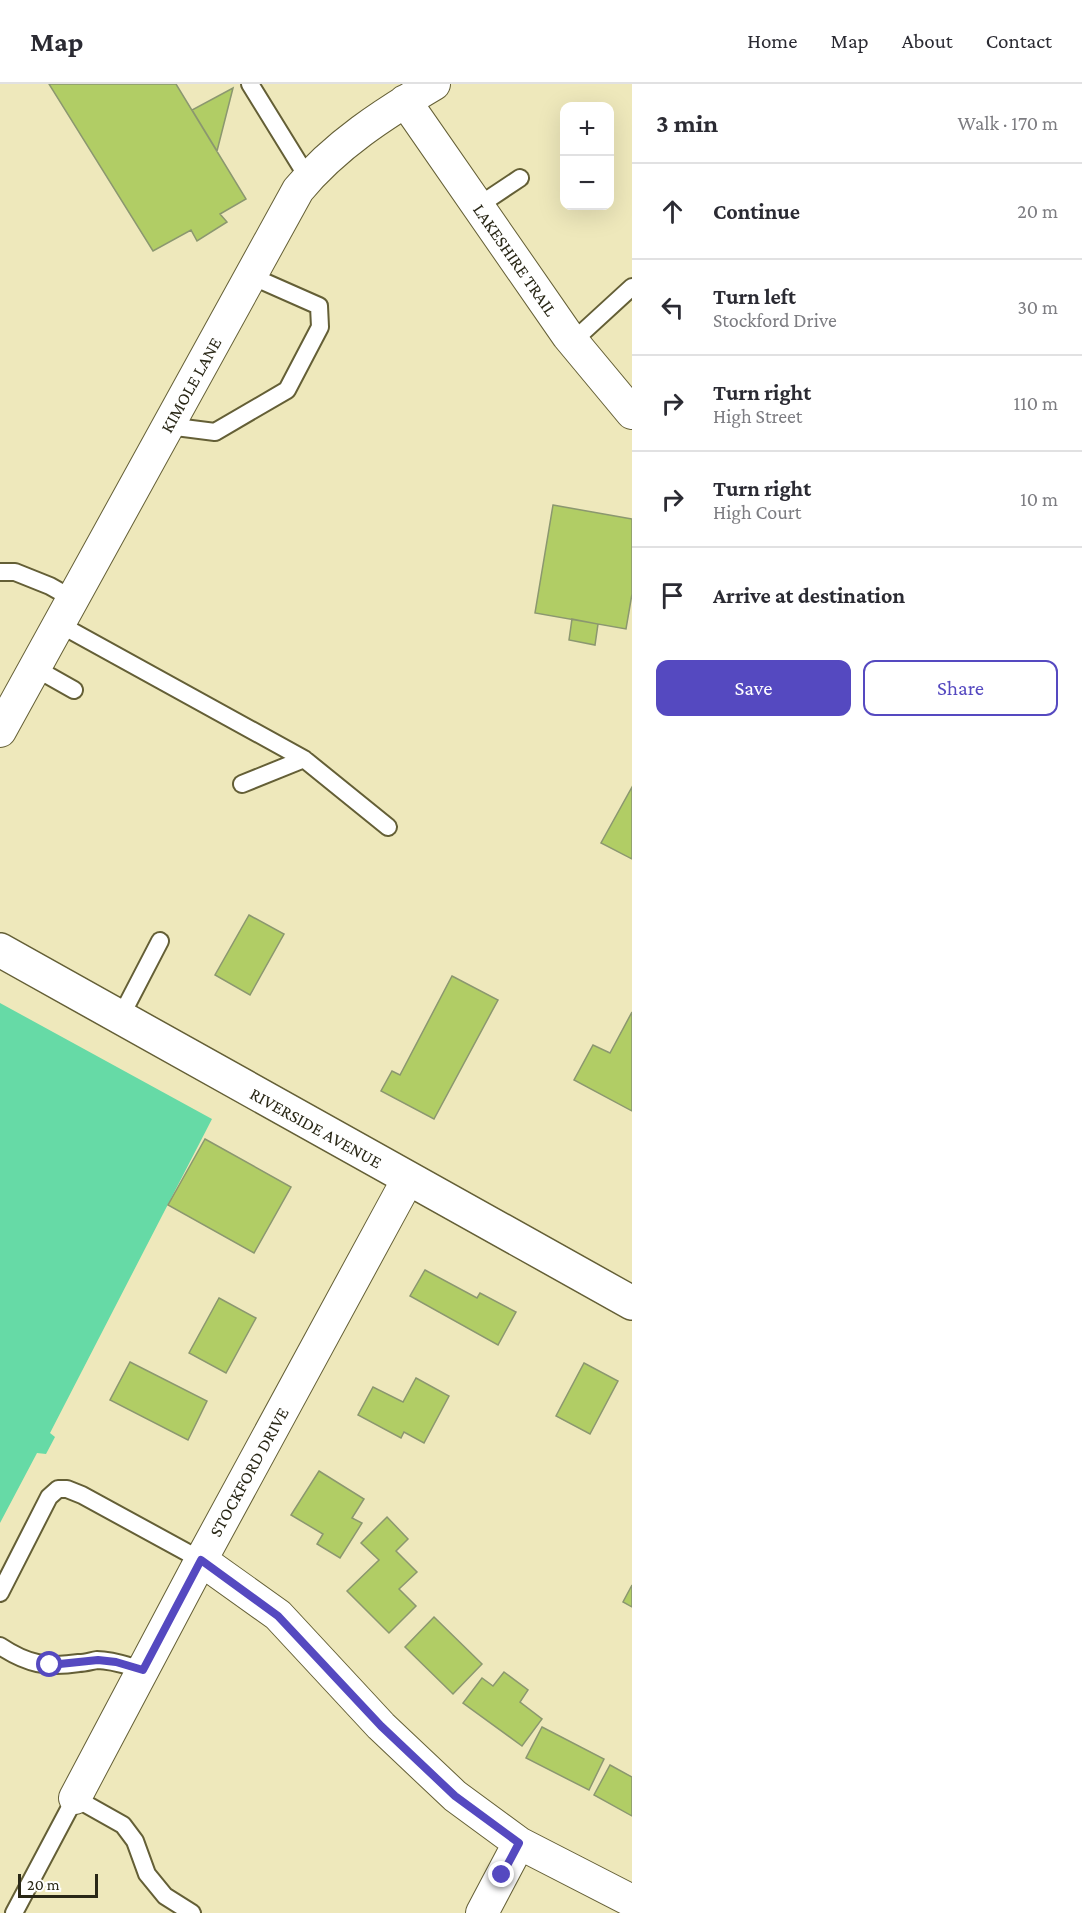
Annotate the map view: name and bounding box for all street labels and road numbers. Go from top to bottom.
street label: LAKESHIRE TRAIL [469,200,561,320]
street label: KIMOLE LANE [157,334,225,436]
street label: RIVERSIDE AVENUE [247,1083,386,1173]
street label: STOCKFORD DRIVE [205,1404,293,1540]

